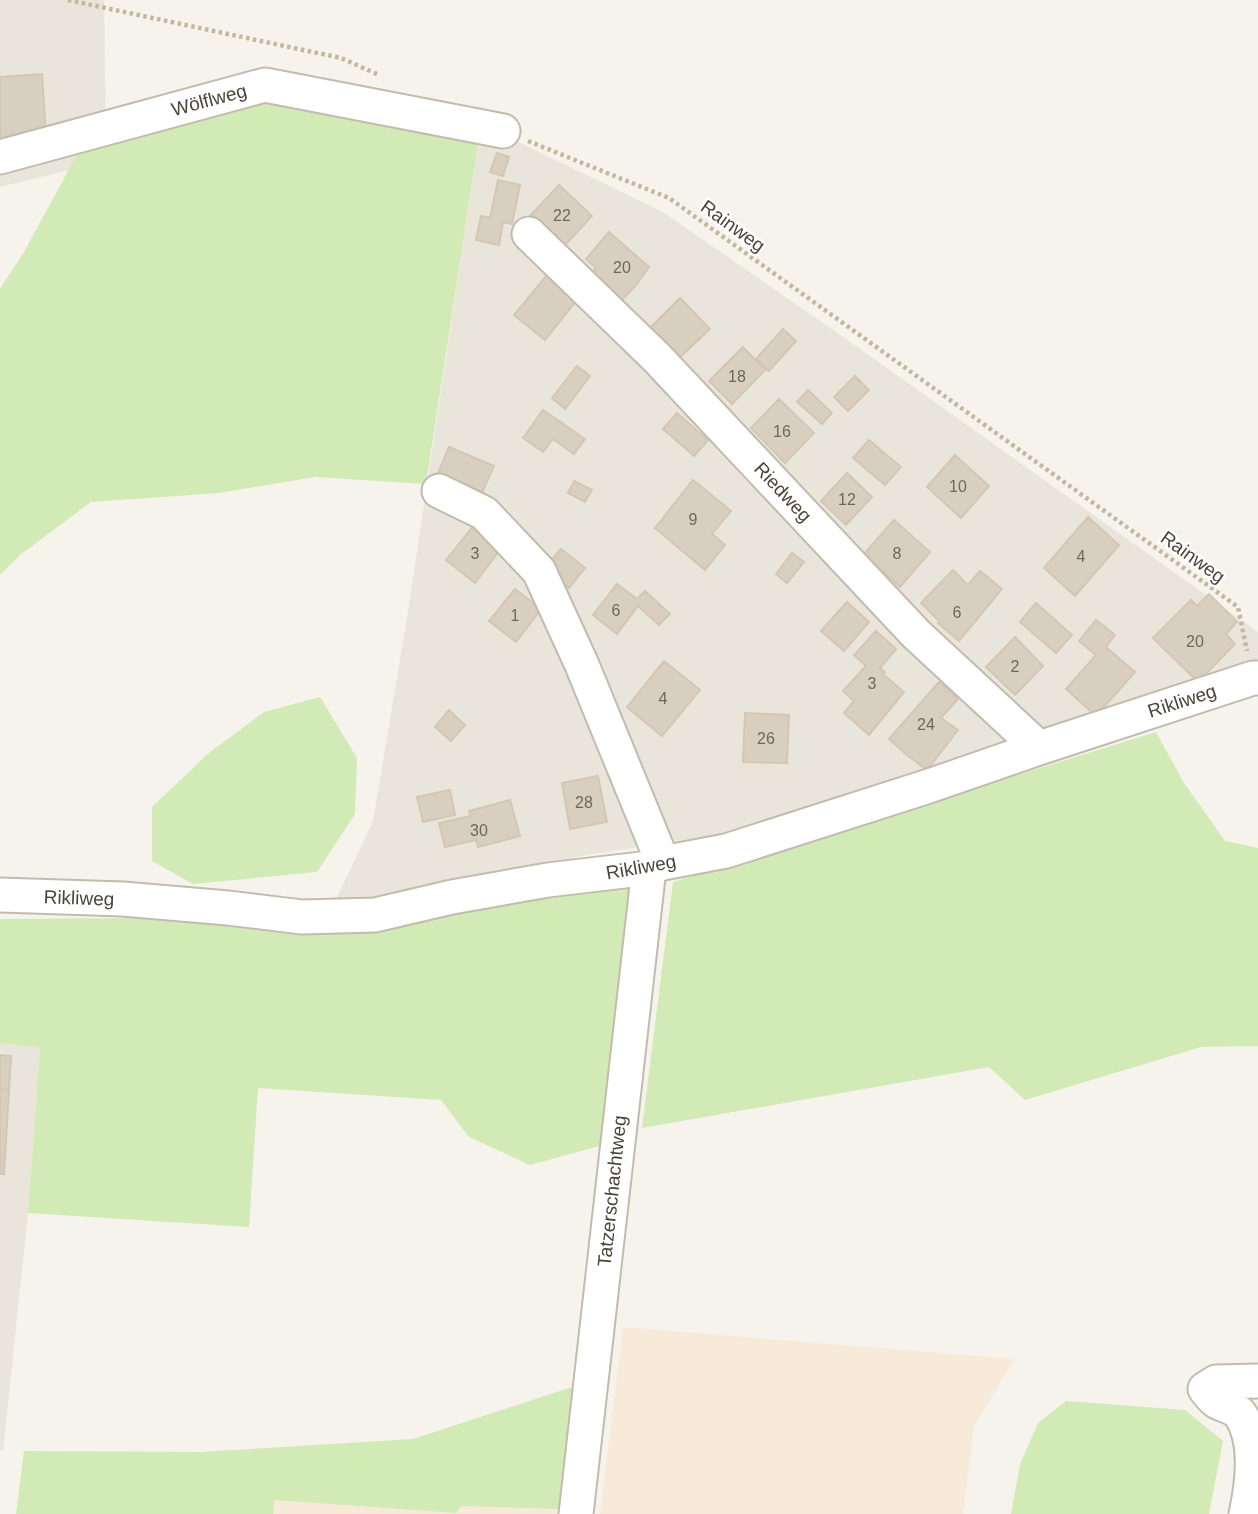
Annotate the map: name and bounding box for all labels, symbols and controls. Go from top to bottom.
street label: Wölflweg [169,80,249,120]
street label: Rainweg [697,196,769,256]
house number: 22 [553,207,571,224]
house number: 20 [613,259,631,276]
house number: 18 [728,368,746,385]
house number: 16 [773,423,791,440]
street label: Riedweg [750,458,816,526]
house number: 10 [949,478,967,495]
house number: 12 [838,491,856,508]
house number: 9 [689,511,698,528]
street label: Rainweg [1157,527,1229,587]
house number: 3 [471,545,480,562]
house number: 8 [893,545,902,562]
house number: 4 [1077,548,1086,565]
house number: 6 [612,602,621,619]
house number: 6 [953,604,962,621]
house number: 1 [511,607,520,624]
house number: 20 [1186,633,1204,650]
house number: 2 [1011,658,1020,675]
house number: 3 [868,675,877,692]
street label: Rikliweg [1145,680,1219,722]
house number: 4 [659,690,668,707]
house number: 24 [917,716,935,733]
house number: 26 [757,730,775,747]
house number: 28 [575,794,593,811]
house number: 30 [470,822,488,839]
street label: Rikliweg [604,851,678,883]
street label: Rikliweg [43,886,115,910]
street label: Tatzerschachtweg [594,1114,630,1268]

